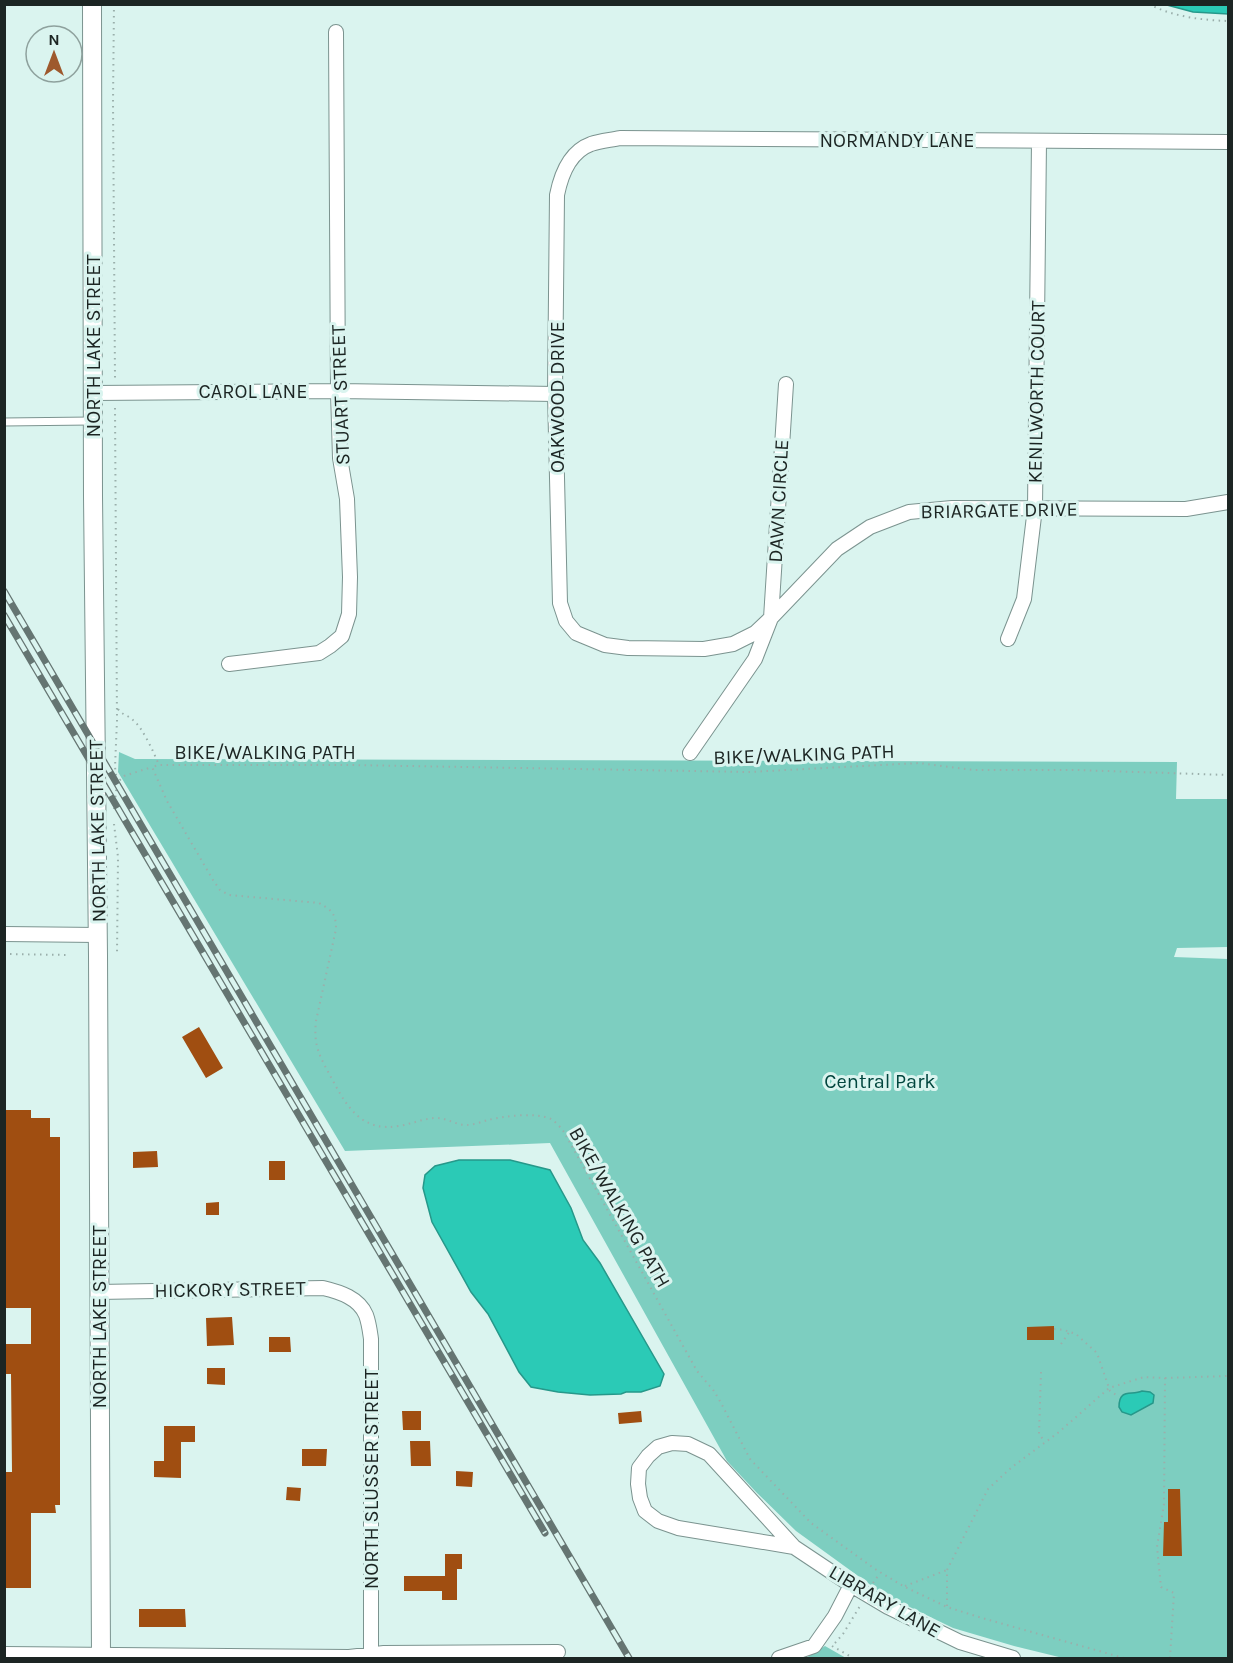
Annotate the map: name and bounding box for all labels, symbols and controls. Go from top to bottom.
north arrow [24,24,84,84]
text: N [48,30,60,49]
street label: NORMANDY LANE [819,129,975,152]
street label: NORTH LAKE STREET [82,255,105,437]
street label: KENILWORTH COURT [1023,300,1050,484]
street label: OAKWOOD DRIVE [546,321,569,473]
street label: STUART STREET [327,324,354,466]
street label: CAROL LANE [199,380,307,403]
street label: DAWN CIRCLE [764,439,793,563]
street label: BRIARGATE DRIVE [920,498,1078,523]
street label: NORTH LAKE STREET [84,739,111,923]
street label: BIKE/WALKING PATH [713,740,895,769]
street label: BIKE/WALKING PATH [174,741,356,764]
park label: Central Park [824,1070,936,1093]
street label: BIKE/WALKING PATH [564,1123,675,1292]
street label: NORTH LAKE STREET [88,1226,111,1408]
street label: HICKORY STREET [154,1277,306,1302]
street label: NORTH SLUSSER STREET [360,1369,383,1589]
street label: LIBRARY LANE [825,1560,945,1643]

